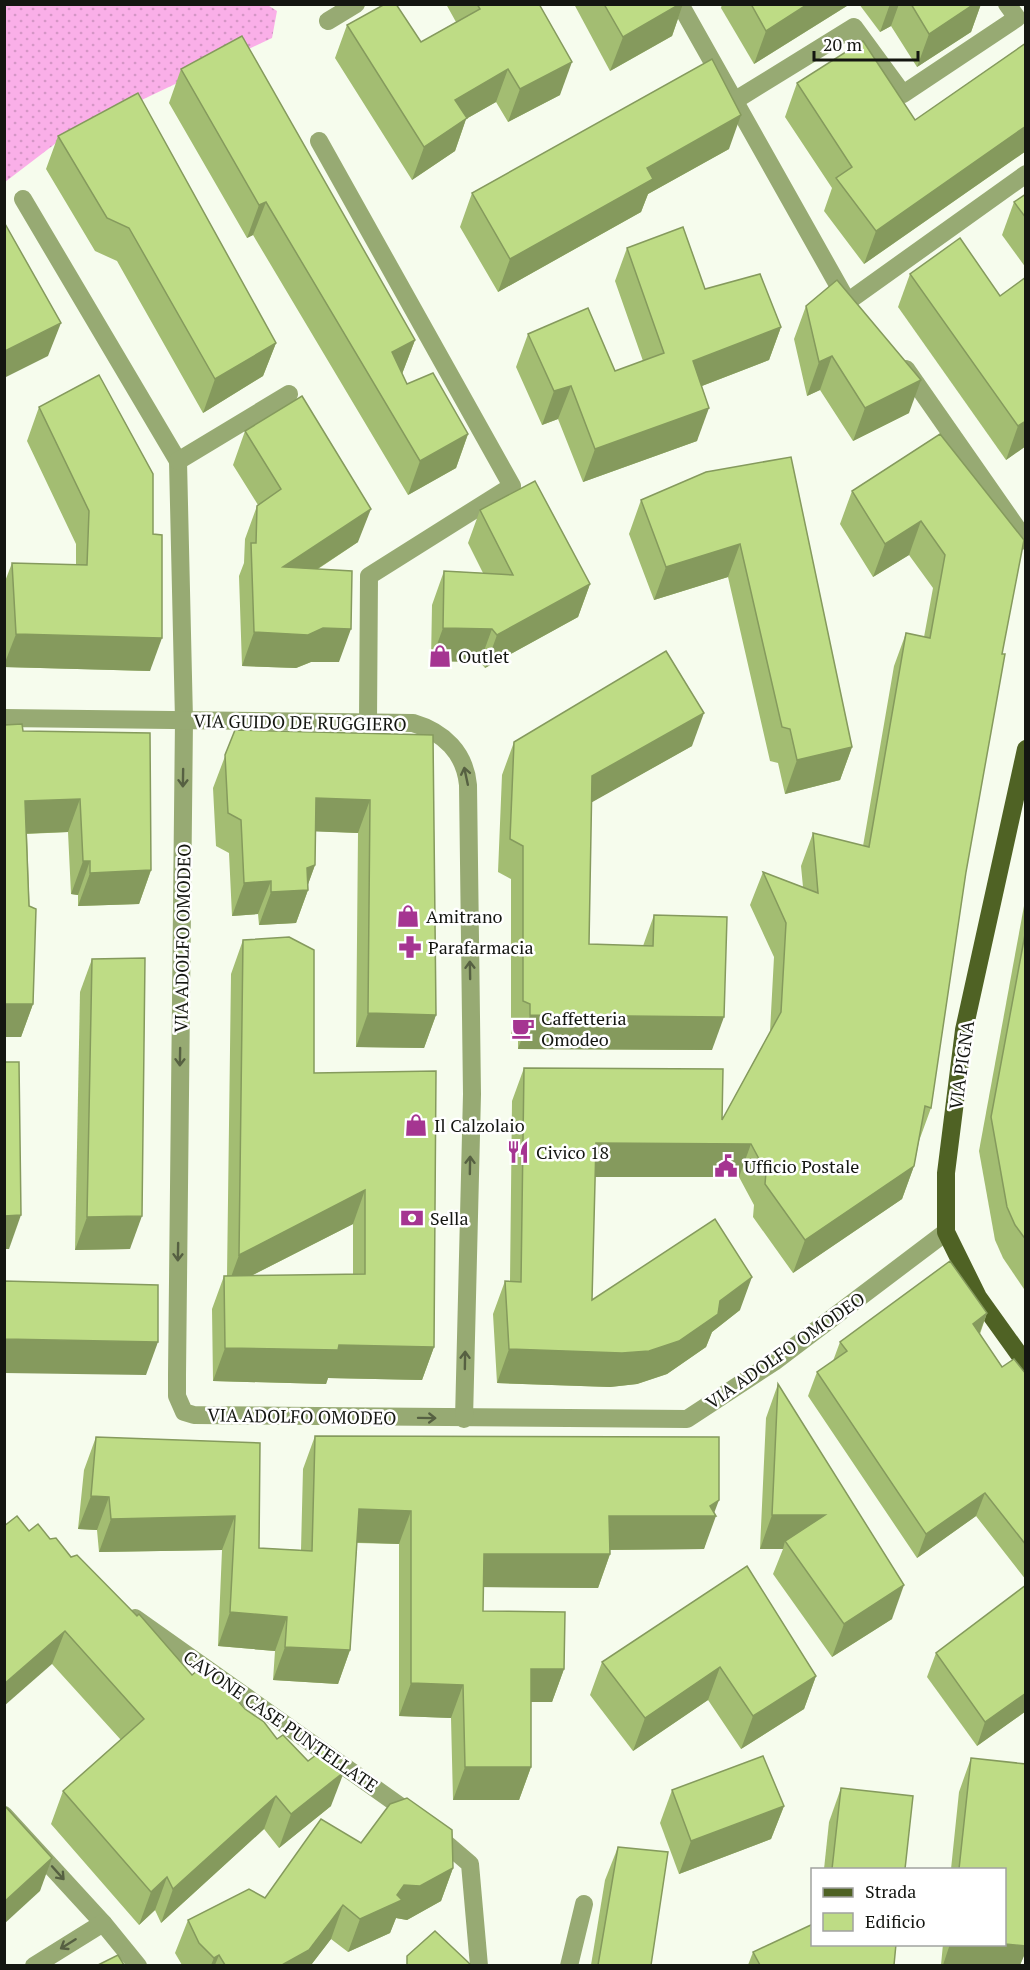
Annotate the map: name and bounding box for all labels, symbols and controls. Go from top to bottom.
scale bar [814,24,918,62]
text: 20 m [823,32,863,56]
shop icon: Outlet [427,643,453,669]
place label: Outlet [458,644,510,668]
street label: VIA GUIDO DE RUGGIERO [193,708,407,736]
one-way arrow [460,766,471,786]
one-way arrow [177,768,189,788]
street label: VIA ADOLFO OMODEO [168,843,196,1033]
shop icon: Amitrano [395,903,421,929]
place label: Amitrano [426,904,503,928]
pharmacy icon: Parafarmacia [397,934,423,960]
place label: Parafarmacia [428,935,533,959]
one-way arrow [465,961,476,981]
place label: Caffetteria Omodeo [541,1006,627,1051]
cafe icon: Caffetteria Omodeo [510,1015,536,1041]
street label: VIA PIGNA [943,1018,979,1111]
one-way arrow [174,1047,186,1067]
shop icon: Il Calzolaio [403,1112,429,1138]
place label: Il Calzolaio [434,1113,525,1137]
restaurant icon: Civico 18 [505,1139,531,1165]
place label: Civico 18 [536,1140,609,1164]
public building icon: Ufficio Postale [713,1153,739,1179]
place label: Ufficio Postale [744,1154,859,1178]
one-way arrow [465,1156,476,1176]
bank icon: Sella [399,1205,425,1231]
place label: Sella [430,1206,469,1230]
one-way arrow [172,1242,184,1262]
street label: VIA ADOLFO OMODEO [701,1286,869,1414]
one-way arrow [460,1351,471,1371]
street label: VIA ADOLFO OMODEO [207,1402,397,1430]
one-way arrow [417,1412,437,1424]
street label: CAVONE CASE PUNTELLATE [179,1645,383,1797]
one-way arrow [51,1866,65,1881]
legend [811,1868,1006,1946]
text: Strada [865,1879,916,1903]
text: Edificio [865,1909,925,1933]
one-way arrow [60,1939,77,1951]

